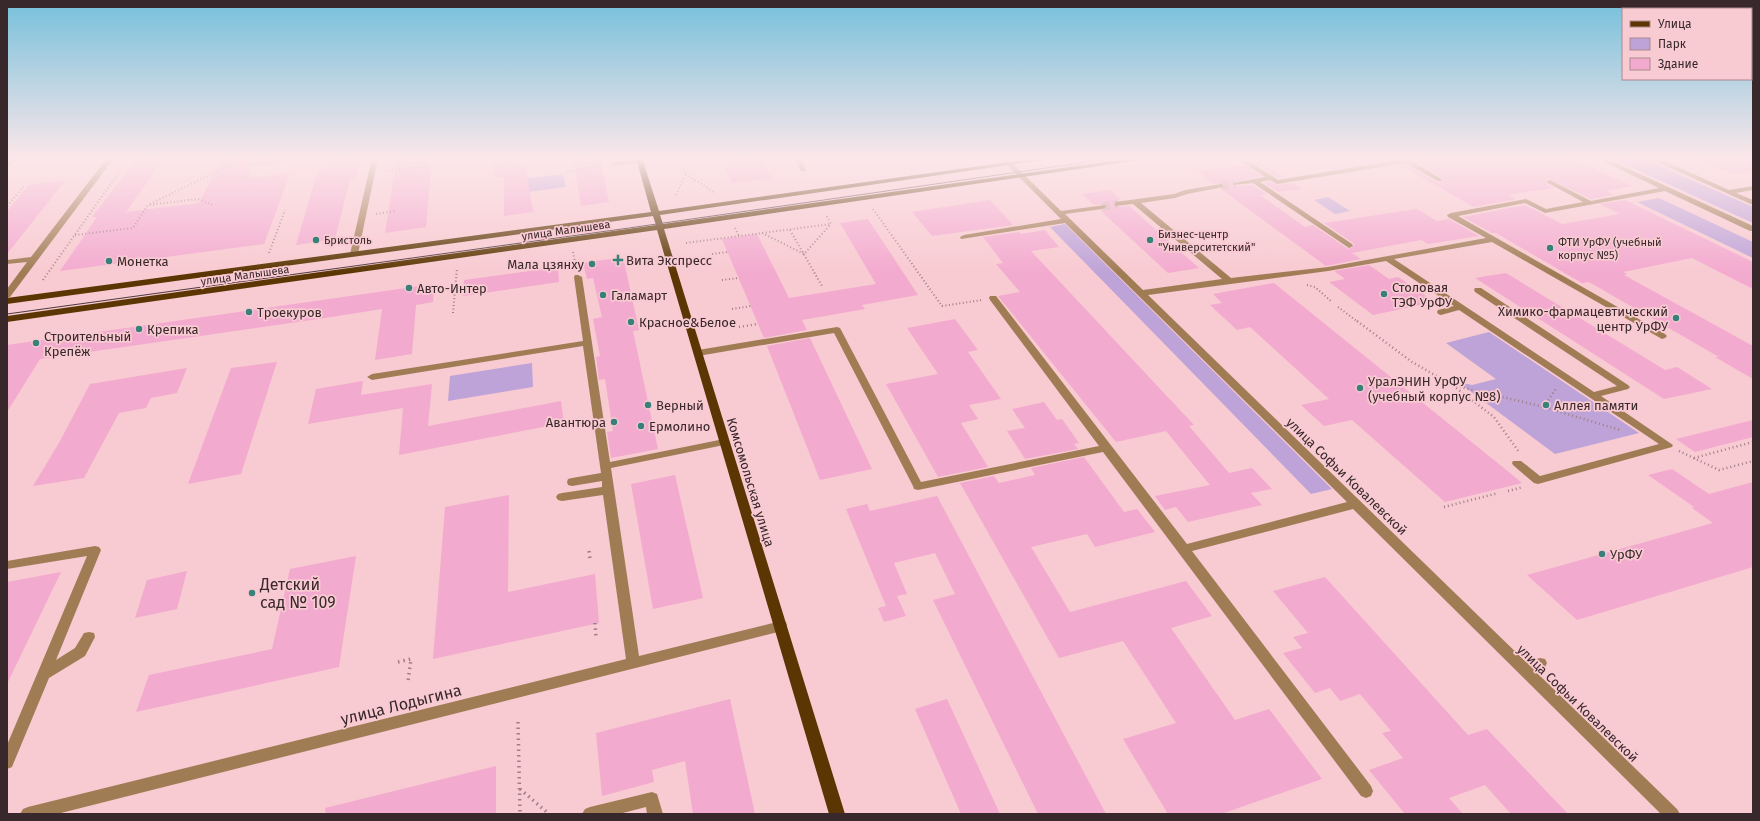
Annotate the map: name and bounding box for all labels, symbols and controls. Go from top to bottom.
legend [1622,8,1752,80]
text: Улица [1658,17,1692,31]
text: Парк [1658,37,1687,51]
text: Здание [1658,57,1698,71]
street label: улица Малышева [521,218,611,243]
place label: Бизнес-центр "Университетский" [1158,228,1255,254]
place label: Бристоль [324,234,372,247]
marker: Бристоль [311,235,321,245]
marker: Бизнес-центр "Университетский" [1145,235,1155,245]
place label: ФТИ УрФУ (учебный корпус №5) [1558,236,1662,262]
marker: ФТИ УрФУ (учебный корпус №5) [1545,243,1555,253]
place label: Вита Экспресс [626,253,712,268]
place label: Монетка [117,254,169,269]
marker: Вита Экспресс [613,255,623,265]
marker: Монетка [104,256,114,266]
place label: Мала цзянху [507,257,585,272]
marker: Мала цзянху [587,259,597,269]
street label: улица Малышева [200,263,290,288]
place label: Столовая ТЭФ УрФУ [1392,280,1453,310]
place label: Авто-Интер [417,281,487,296]
marker: Авто-Интер [404,283,414,293]
place label: Галамарт [611,288,667,303]
marker: Столовая ТЭФ УрФУ [1379,289,1389,299]
marker: Галамарт [598,290,608,300]
place label: Химико-фармацевтический центр УрФУ [1498,304,1669,334]
place label: Троекуров [257,305,322,320]
marker: Троекуров [244,307,254,317]
marker: Химико-фармацевтический центр УрФУ [1671,313,1681,323]
place label: Красное&Белое [639,315,736,330]
marker: Красное&Белое [626,317,636,327]
place label: Крепика [147,322,199,337]
marker: Крепика [134,324,144,334]
place label: Строительный Крепёж [44,329,131,359]
marker: Строительный Крепёж [31,338,41,348]
place label: УралЭНИН УрФУ (учебный корпус №8) [1368,374,1500,404]
marker: УралЭНИН УрФУ (учебный корпус №8) [1355,383,1365,393]
place label: Верный [656,398,704,413]
place label: Аллея памяти [1554,398,1638,413]
marker: Верный [643,400,653,410]
marker: Аллея памяти [1541,400,1551,410]
place label: Авантюра [546,415,606,430]
street label: улица Софьи Ковалевской [1283,415,1410,538]
street label: Комсомольская улица [724,416,777,549]
marker: Авантюра [609,417,619,427]
place label: Ермолино [649,419,710,434]
marker: Ермолино [636,421,646,431]
place label: УрФУ [1610,547,1643,562]
marker: УрФУ [1597,549,1607,559]
place label: Детский сад № 109 [259,575,336,612]
marker: Детский сад № 109 [247,588,257,598]
street label: улица Софьи Ковалевской [1514,642,1641,765]
street label: улица Лодыгина [339,680,464,729]

